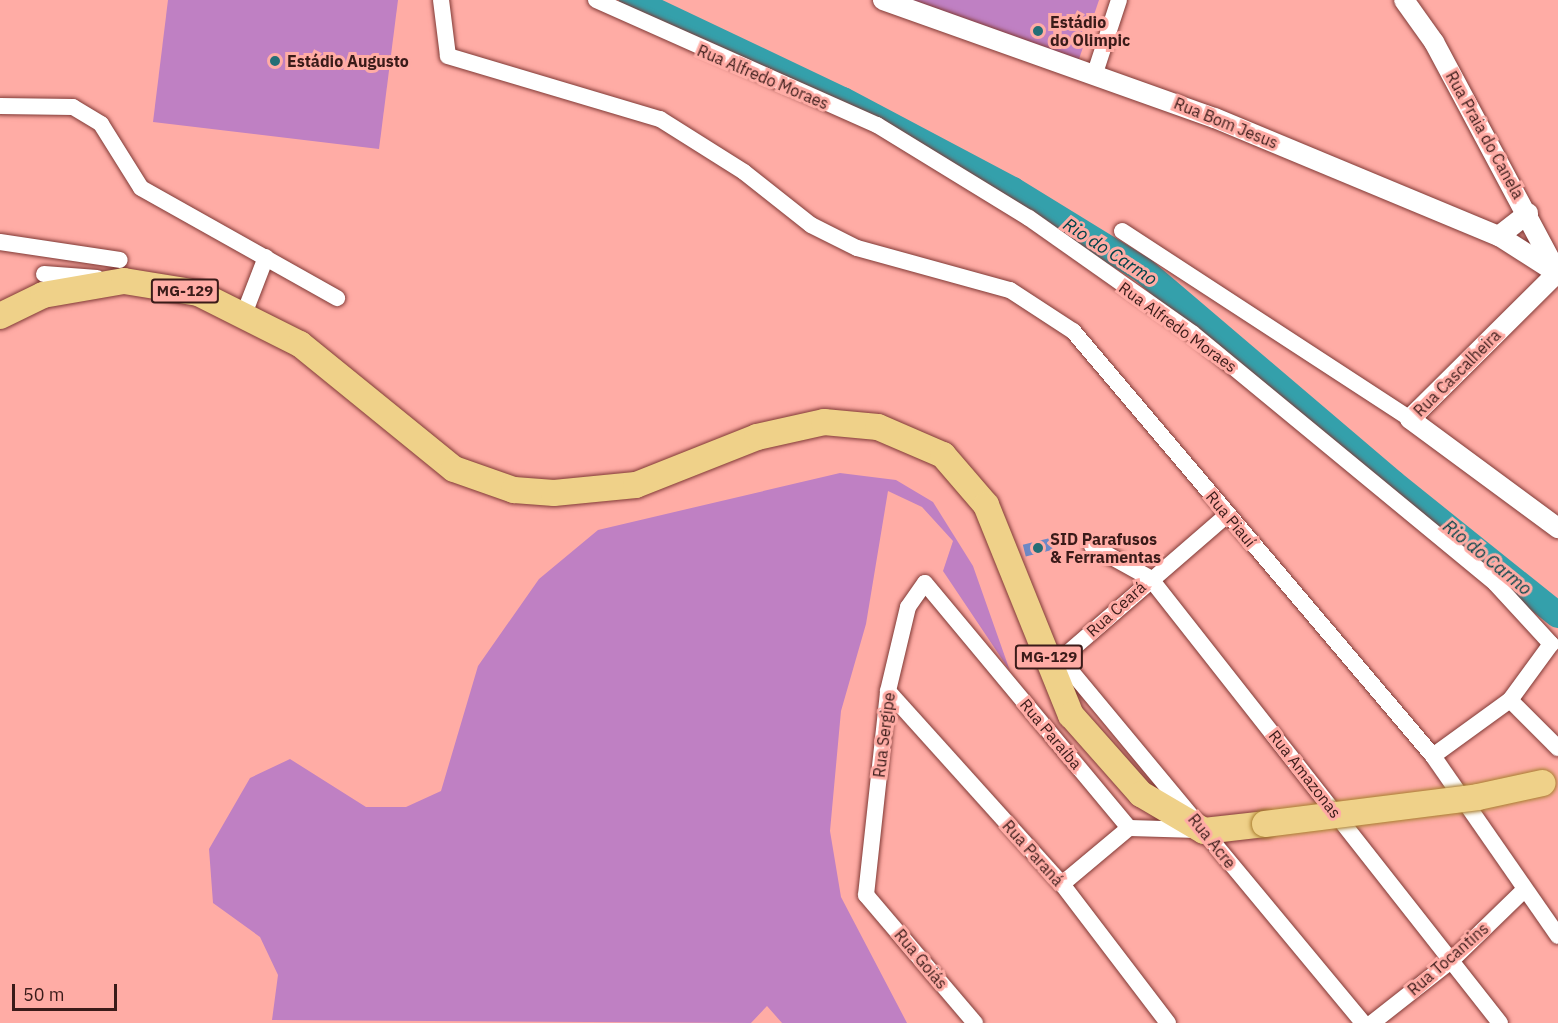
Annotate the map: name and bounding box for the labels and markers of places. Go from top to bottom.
place label: Estádio do Olimpic [1050,12,1130,50]
marker: Estádio do Olimpic [1031,24,1045,38]
place label: Estádio Augusto [287,51,409,71]
marker: Estádio Augusto [268,54,282,68]
place label: SID Parafusos & Ferramentas [1050,529,1161,567]
marker: SID Parafusos & Ferramentas [1031,541,1045,555]

